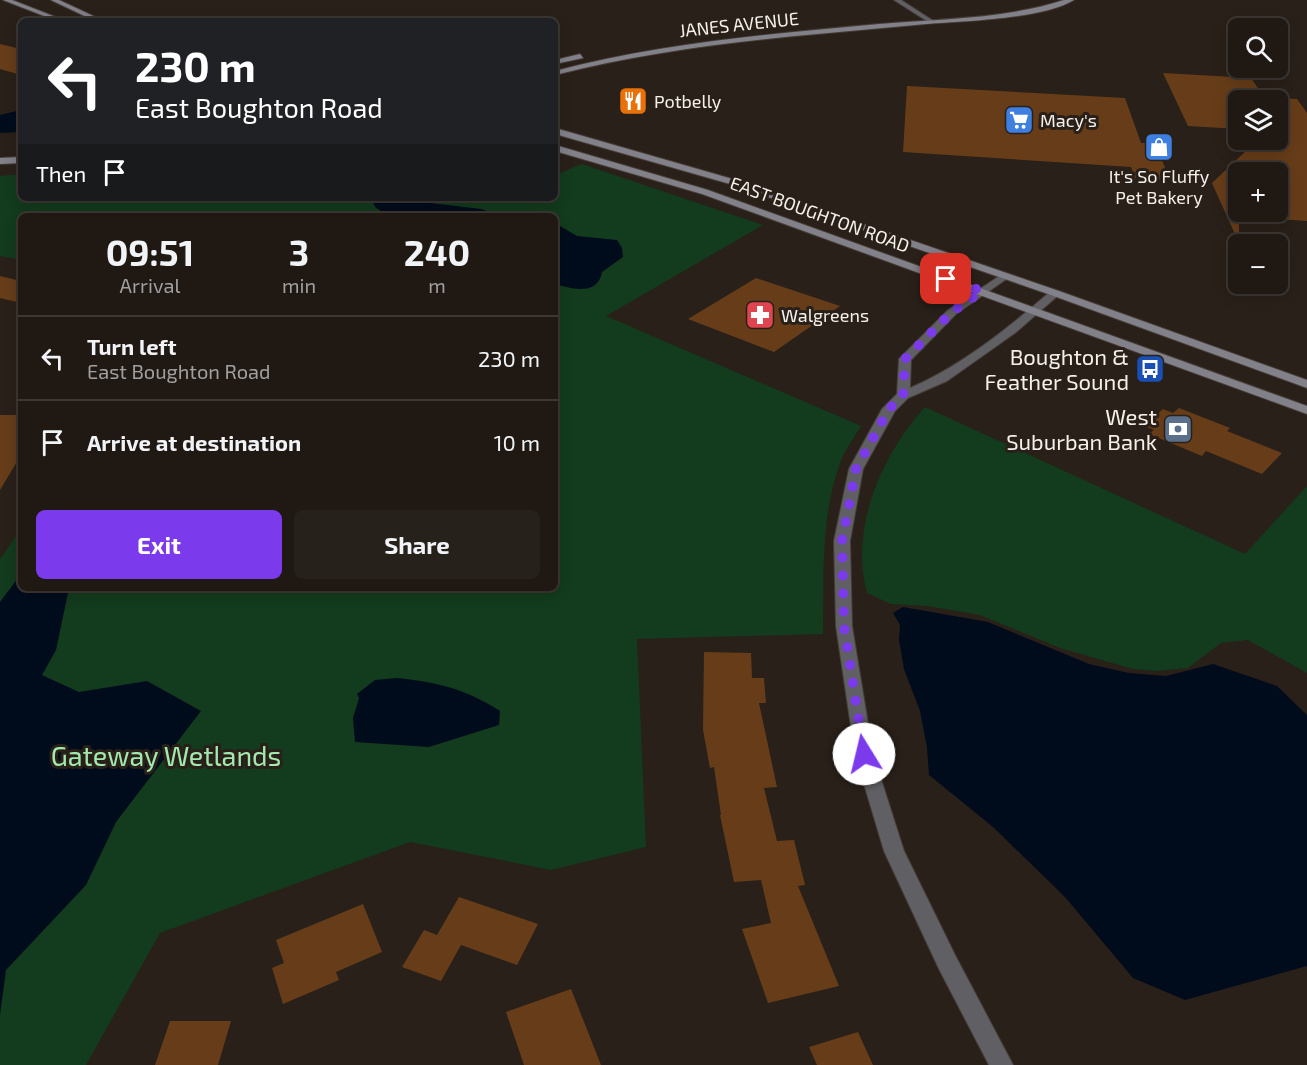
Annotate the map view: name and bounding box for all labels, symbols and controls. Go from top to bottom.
street label: JANES AVENUE [678,7,800,41]
map controls [1228,18,1288,294]
button: search [1228,18,1288,78]
text: 230 m [135,40,256,90]
icon: left [36,42,114,120]
restaurant icon: Potbelly [617,85,649,117]
place label: Potbelly [654,90,722,112]
button: layers [1228,90,1288,150]
text: East Boughton Road [135,91,383,123]
supermarket icon: Macy's [1003,104,1035,136]
place label: Macy's [1040,109,1097,131]
shop icon: It's So Fluffy Pet Bakery [1143,131,1175,163]
icon: arrive [98,156,131,189]
text: Then [36,160,86,186]
button: + [1228,162,1288,222]
place label: It's So Fluffy Pet Bakery [1109,165,1210,208]
street label: EAST BOUGHTON ROAD [727,171,913,257]
text: 09:51 [106,230,194,273]
text: 3 [289,230,309,273]
text: 240 [404,230,470,273]
button: − [1228,234,1288,294]
pin [920,253,971,304]
icon: arrive [929,262,962,295]
text: Arrival [120,273,180,297]
text: min [282,273,316,297]
text: m [428,273,446,297]
pharmacy icon: Walgreens [744,299,776,331]
place label: Walgreens [781,304,869,326]
text: Turn left [87,333,176,359]
icon: left [36,342,69,375]
place label: Boughton & Feather Sound [985,343,1129,394]
text: 230 m [478,345,540,371]
bus stop icon: Boughton & Feather Sound [1134,353,1166,385]
text: East Boughton Road [87,359,270,383]
place label: West Suburban Bank [1006,403,1157,454]
bank icon: West Suburban Bank [1162,413,1194,445]
icon: arrive [36,426,69,459]
text: Arrive at destination [87,429,301,455]
text: 10 m [494,429,540,455]
button: Exit [36,510,282,579]
button: Share [294,510,540,579]
position arrow [832,722,896,786]
park label: Gateway Wetlands [51,739,281,772]

